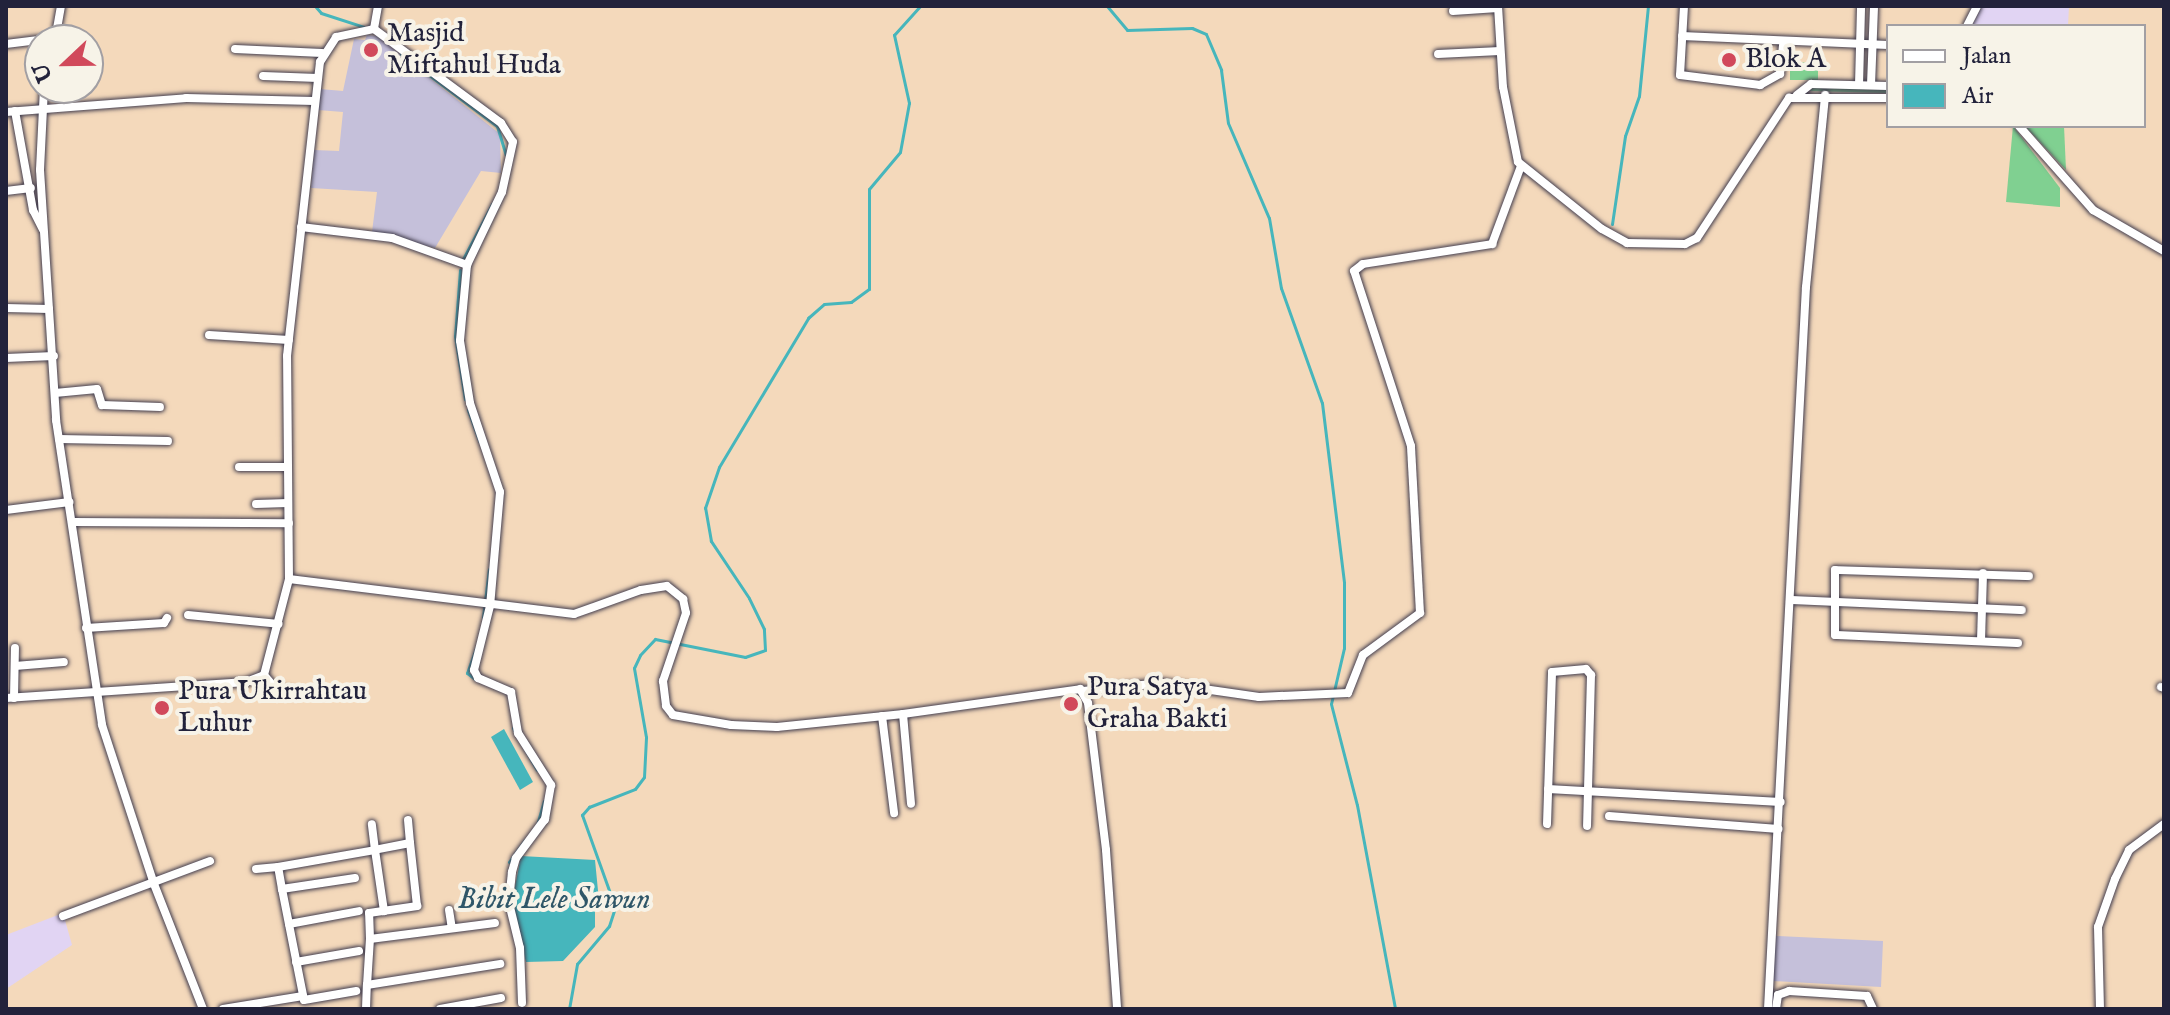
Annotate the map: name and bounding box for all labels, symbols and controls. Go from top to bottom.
place label: Masjid Miftahul Huda [387,17,561,83]
north arrow [24,24,104,104]
legend [1886,24,2146,128]
marker: Masjid Miftahul Huda [362,41,380,59]
text: Jalan [1962,41,2011,72]
place label: Blok A [1745,43,1826,77]
marker: Blok A [1720,51,1738,69]
text: U [27,58,60,86]
text: Air [1962,81,1993,112]
place label: Pura Satya Graha Bakti [1087,671,1227,737]
place label: Pura Ukirrahtau Luhur [178,675,367,741]
marker: Pura Satya Graha Bakti [1062,695,1080,713]
marker: Pura Ukirrahtau Luhur [153,699,171,717]
water label: Bibit Lele Sawun [457,882,651,918]

